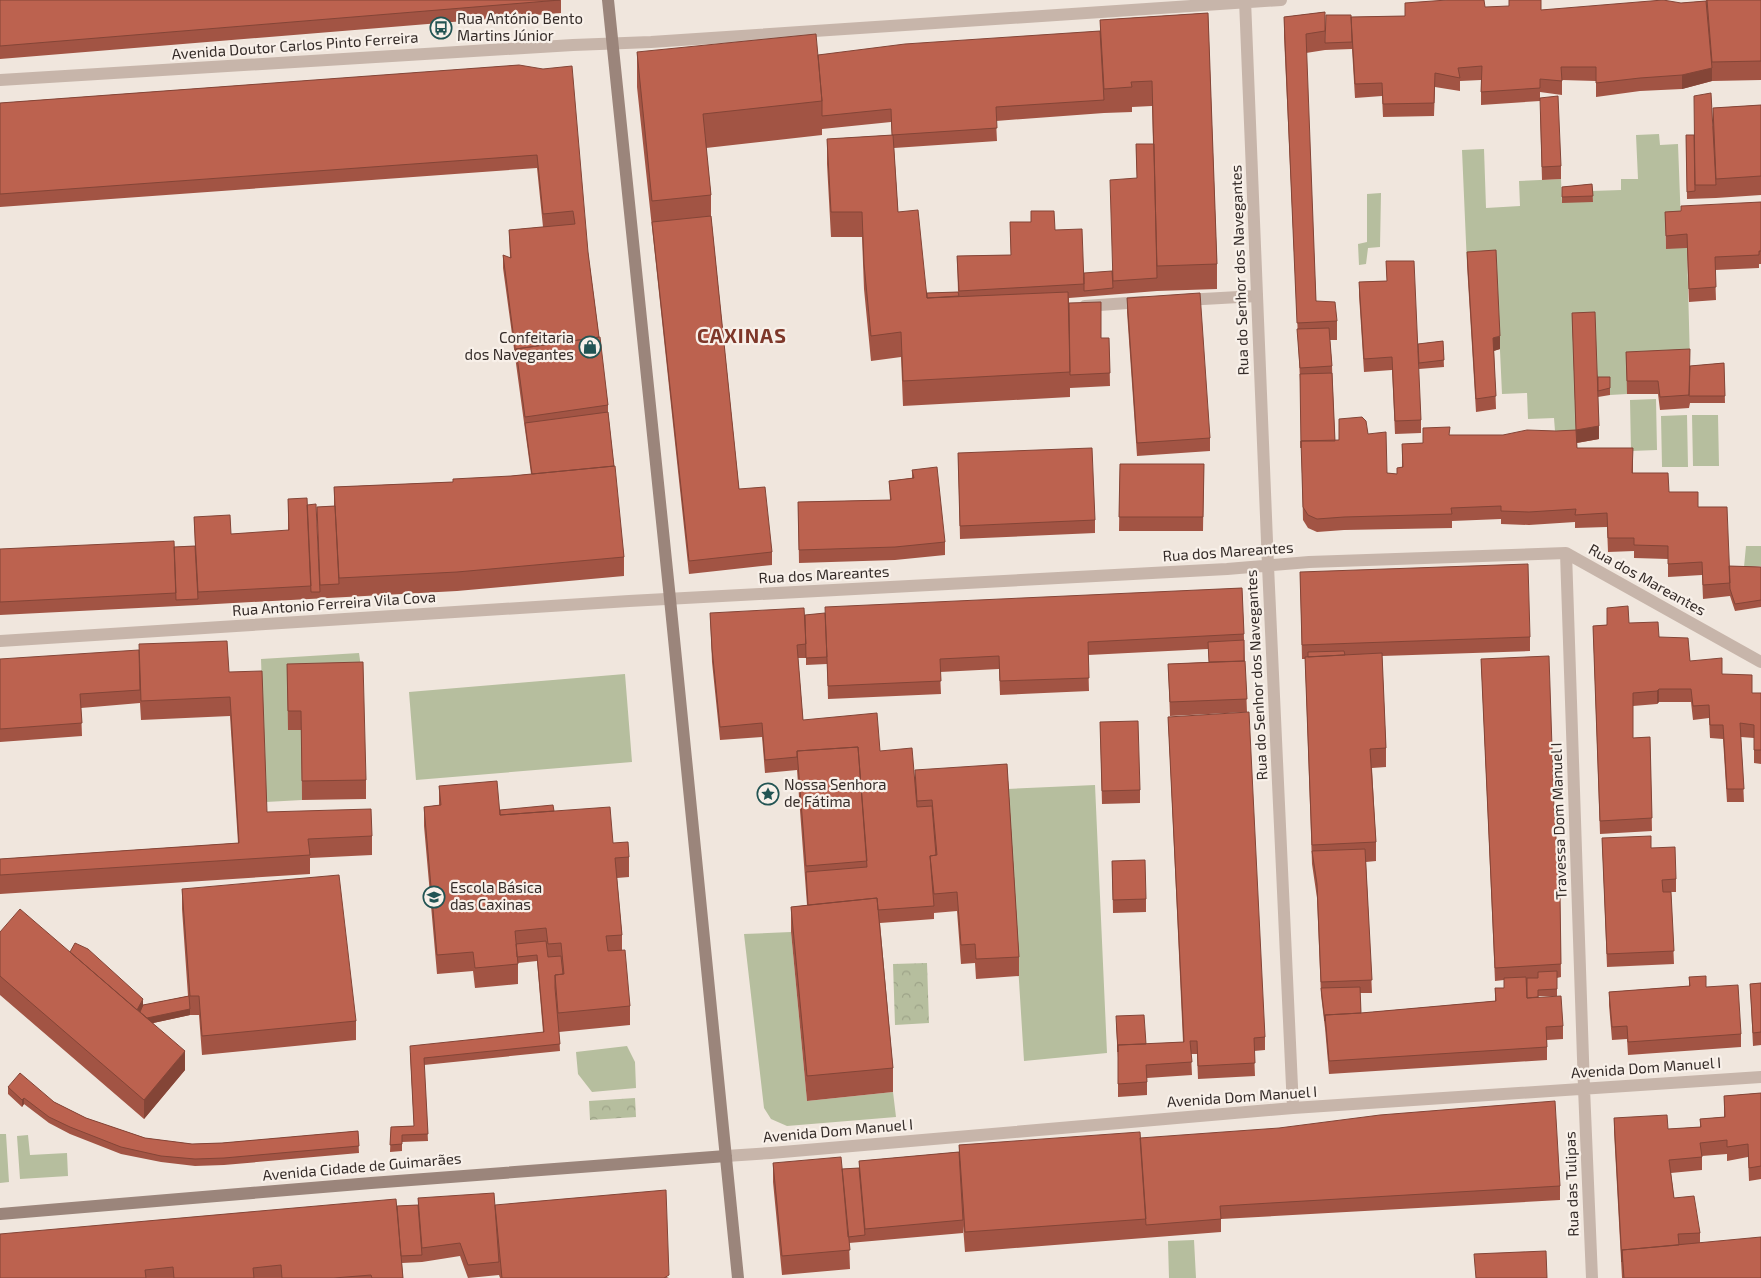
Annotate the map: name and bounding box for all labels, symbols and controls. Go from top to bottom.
place label: Rua António Bento Martins Júnior [457,9,583,44]
bus stop icon: Rua António Bento Martins Júnior [429,16,453,40]
street label: Avenida Doutor Carlos Pinto Ferreira [171,27,419,63]
street label: Rua do Senhor dos Navegantes [1226,164,1252,376]
district label: CAXINAS [697,323,787,347]
place label: Confeitaria dos Navegantes [465,328,574,363]
shop icon: Confeitaria dos Navegantes [578,335,602,359]
street label: Rua dos Mareantes [1162,537,1294,565]
street label: Rua dos Mareantes [1586,539,1709,619]
street label: Rua dos Mareantes [758,562,890,586]
street label: Rua do Senhor dos Navegantes [1241,569,1271,781]
street label: Rua Antonio Ferreira Vila Cova [231,587,436,619]
street label: Travessa Dom Manuel I [1546,742,1570,900]
place label: Nossa Senhora de Fátima [784,775,887,810]
place icon: Nossa Senhora de Fátima [756,782,780,806]
place label: Escola Básica das Caxinas [450,878,542,913]
school or university icon: Escola Básica das Caxinas [422,885,446,909]
street label: Avenida Dom Manuel I [1570,1053,1722,1081]
street label: Avenida Dom Manuel I [1166,1082,1318,1110]
street label: Avenida Dom Manuel I [762,1114,914,1146]
street label: Rua das Tulipas [1560,1131,1582,1237]
street label: Avenida Cidade de Guimarães [262,1148,462,1184]

